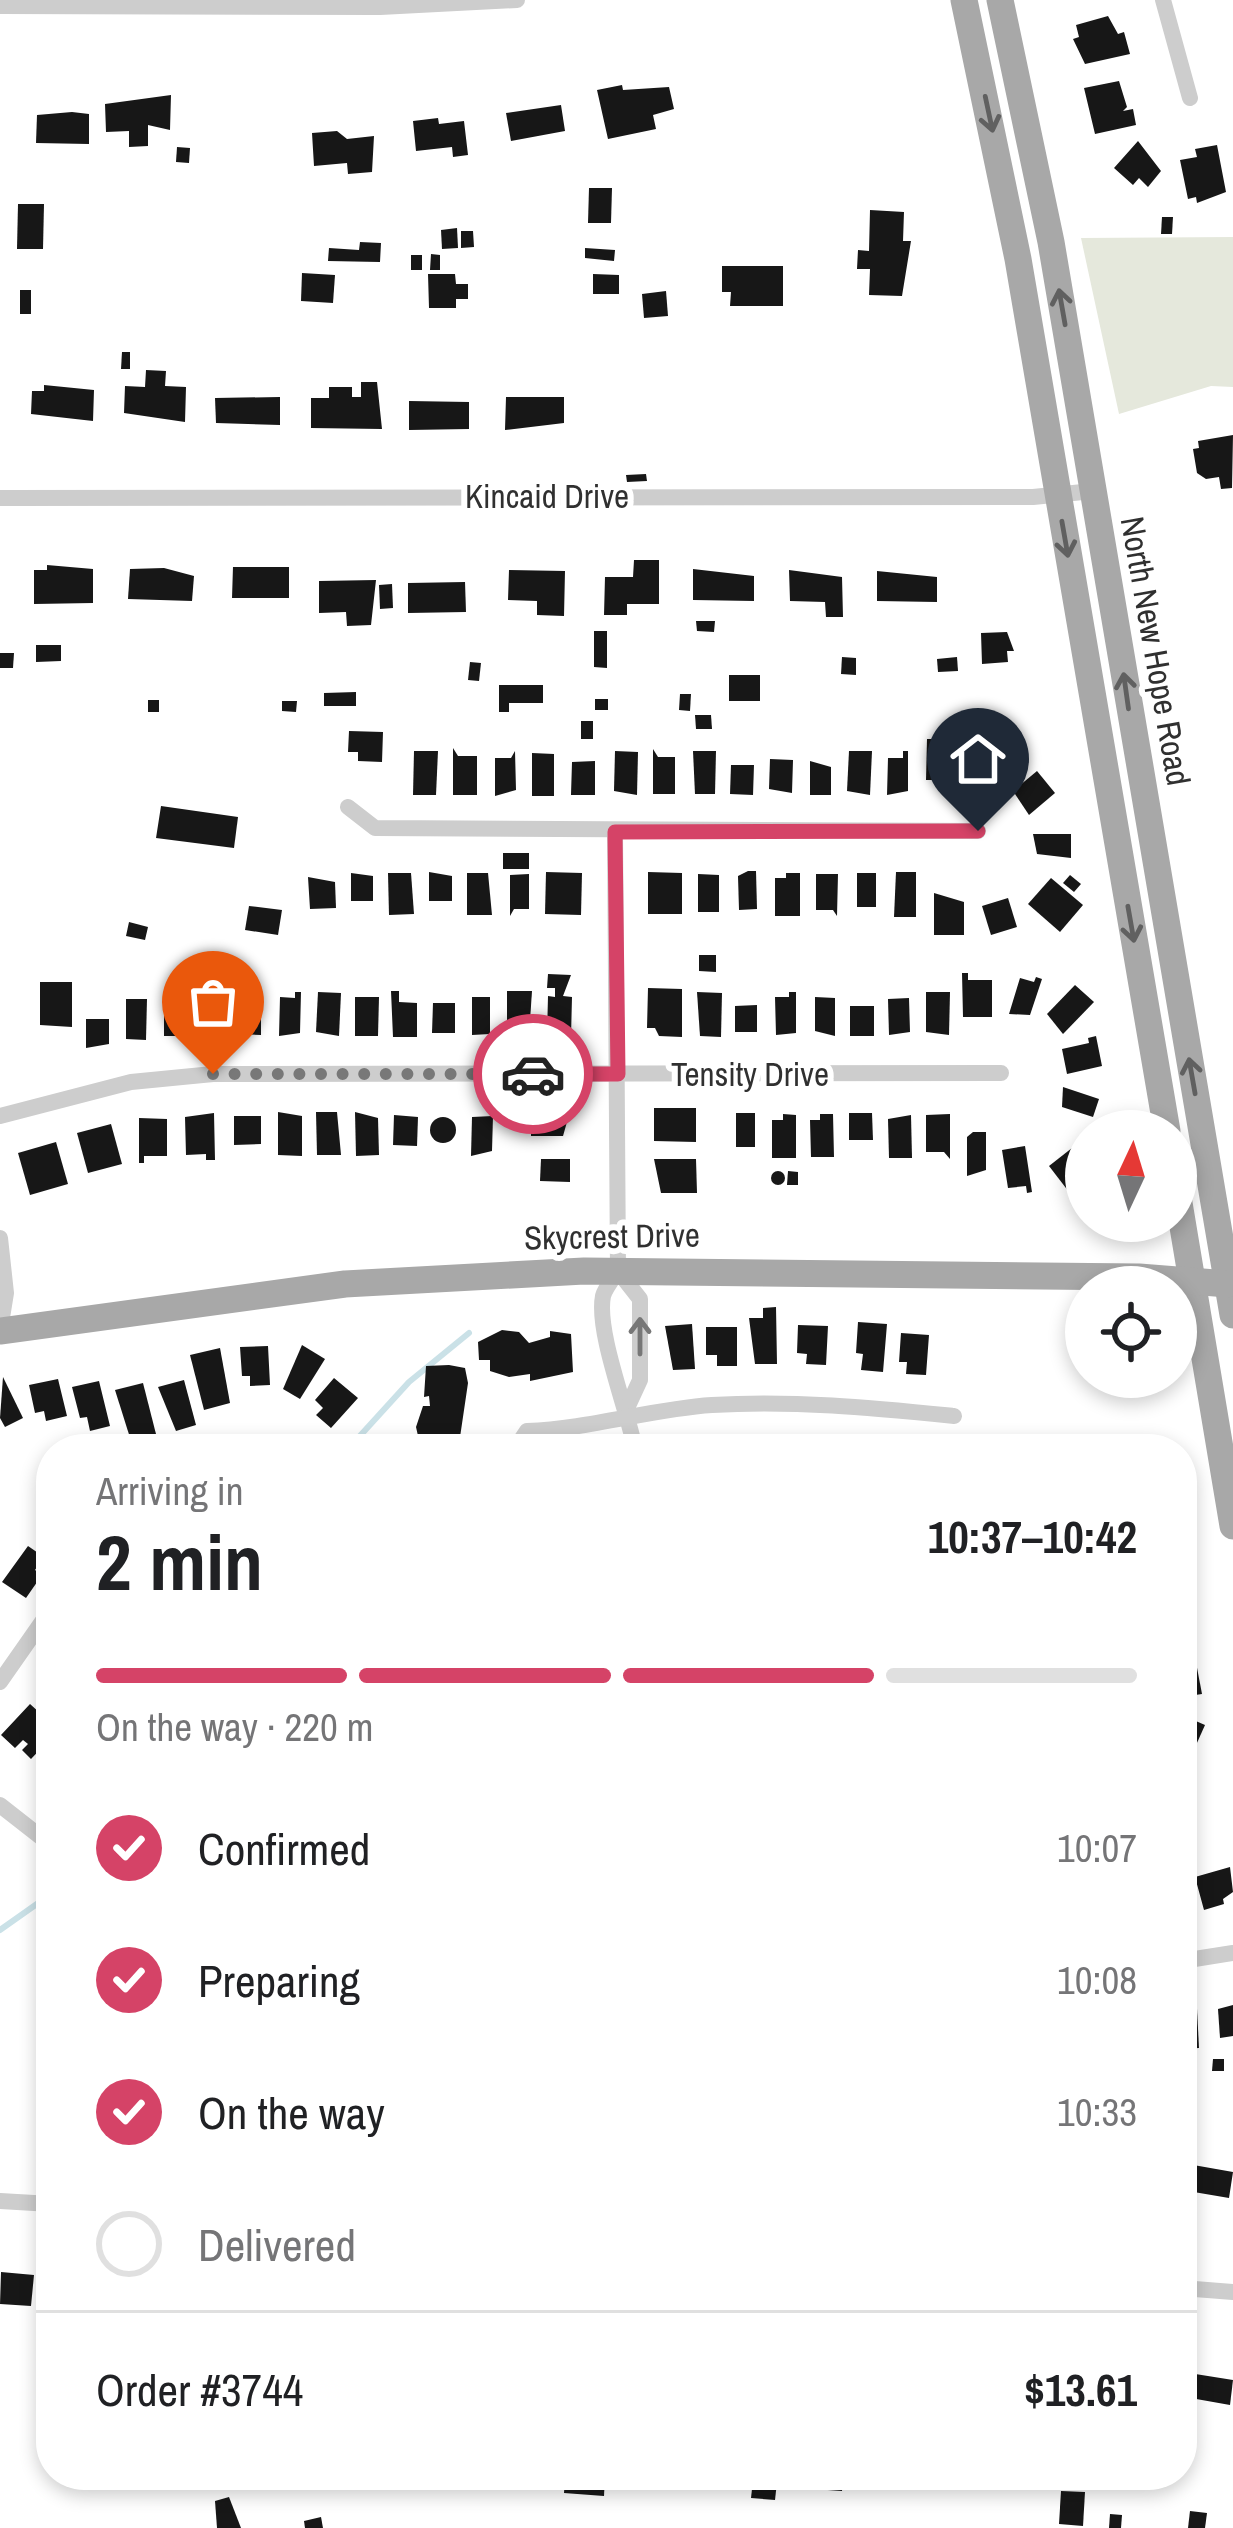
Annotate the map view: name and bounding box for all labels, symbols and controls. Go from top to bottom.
one-way arrow [979,94,1001,133]
one-way arrow [1050,288,1073,327]
street label: Kincaid Drive [465,474,629,518]
street label: North New Hope Road [1111,513,1201,789]
one-way arrow [1055,519,1077,558]
one-way arrow [1114,673,1137,712]
pin [927,708,1029,831]
icon: home [945,726,1011,792]
one-way arrow [1121,903,1144,942]
pin [162,951,264,1074]
icon: bag [180,969,246,1035]
courier [473,1014,593,1134]
icon: car [500,1041,566,1107]
street label: Tensity Drive [671,1052,829,1096]
one-way arrow [1180,1057,1203,1096]
north arrow [1065,1110,1197,1242]
map controls [1065,1110,1197,1398]
street label: Skycrest Drive [524,1212,700,1260]
button: locate [1065,1266,1197,1398]
one-way arrow [629,1317,651,1356]
text: Arriving in [96,1465,244,1517]
text: 10:37–10:42 [928,1506,1137,1567]
text: 2 min [96,1509,263,1614]
text: On the way · 220 m [96,1701,373,1753]
icon: check [96,1815,162,1881]
text: Confirmed [198,1818,370,1879]
text: 10:07 [1057,1822,1137,1874]
icon: check [96,1947,162,2013]
text: Preparing [198,1950,360,2011]
text: 10:08 [1057,1954,1137,2006]
icon: check [96,2079,162,2145]
text: On the way [198,2082,385,2143]
text: 10:33 [1057,2086,1137,2138]
text: Delivered [198,2214,356,2275]
text: Order #3744 [96,2359,303,2420]
text: $13.61 [1024,2359,1137,2420]

